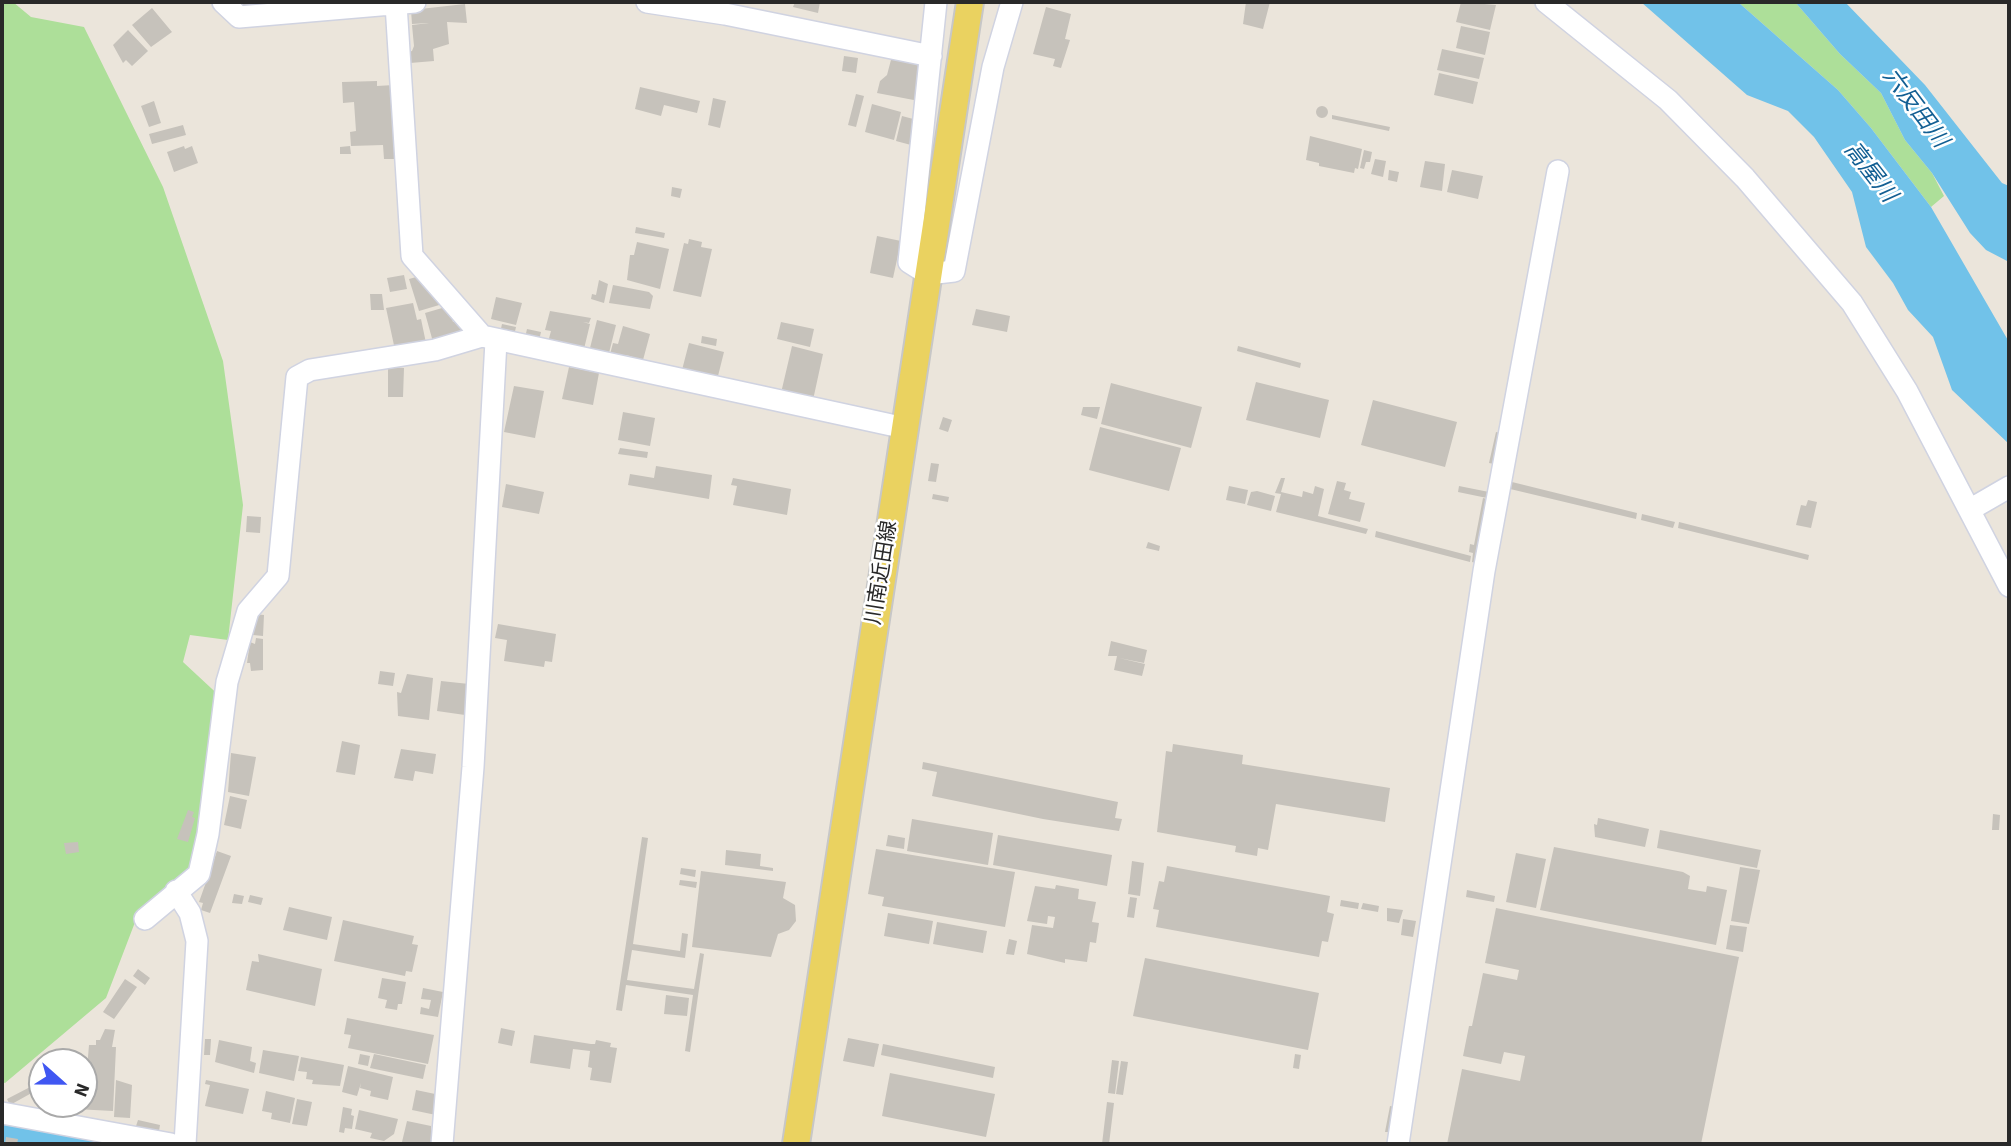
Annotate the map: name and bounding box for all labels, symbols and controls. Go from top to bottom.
water label: 六反田川 [1875,64,1953,154]
water label: 高屋川 [1837,137,1901,209]
street label: 川南近田線 [862,519,904,627]
north arrow [28,1048,98,1118]
text: N [66,1079,96,1101]

